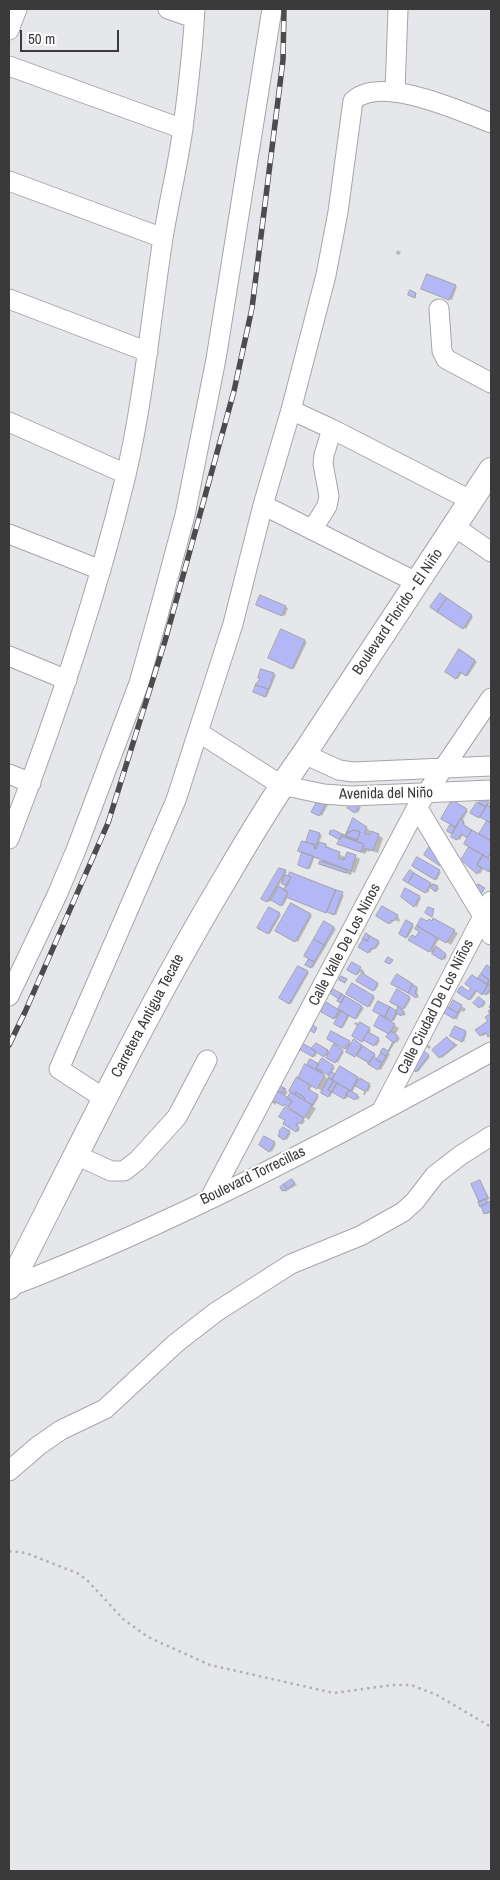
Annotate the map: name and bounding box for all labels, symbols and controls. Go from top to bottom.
scale bar [22,20,121,52]
text: 50 m [28,28,55,49]
street label: Boulevard Florido - El Niño [349,545,447,679]
street label: Avenida del Niño [339,784,433,804]
street label: Calle Valle De Los Ninos [305,881,385,1009]
street label: Calle Ciudad De Los Niños [394,937,478,1077]
street label: Carretera Antigua Tecate [108,951,188,1081]
street label: Boulevard Torrecillas [197,1143,309,1209]

